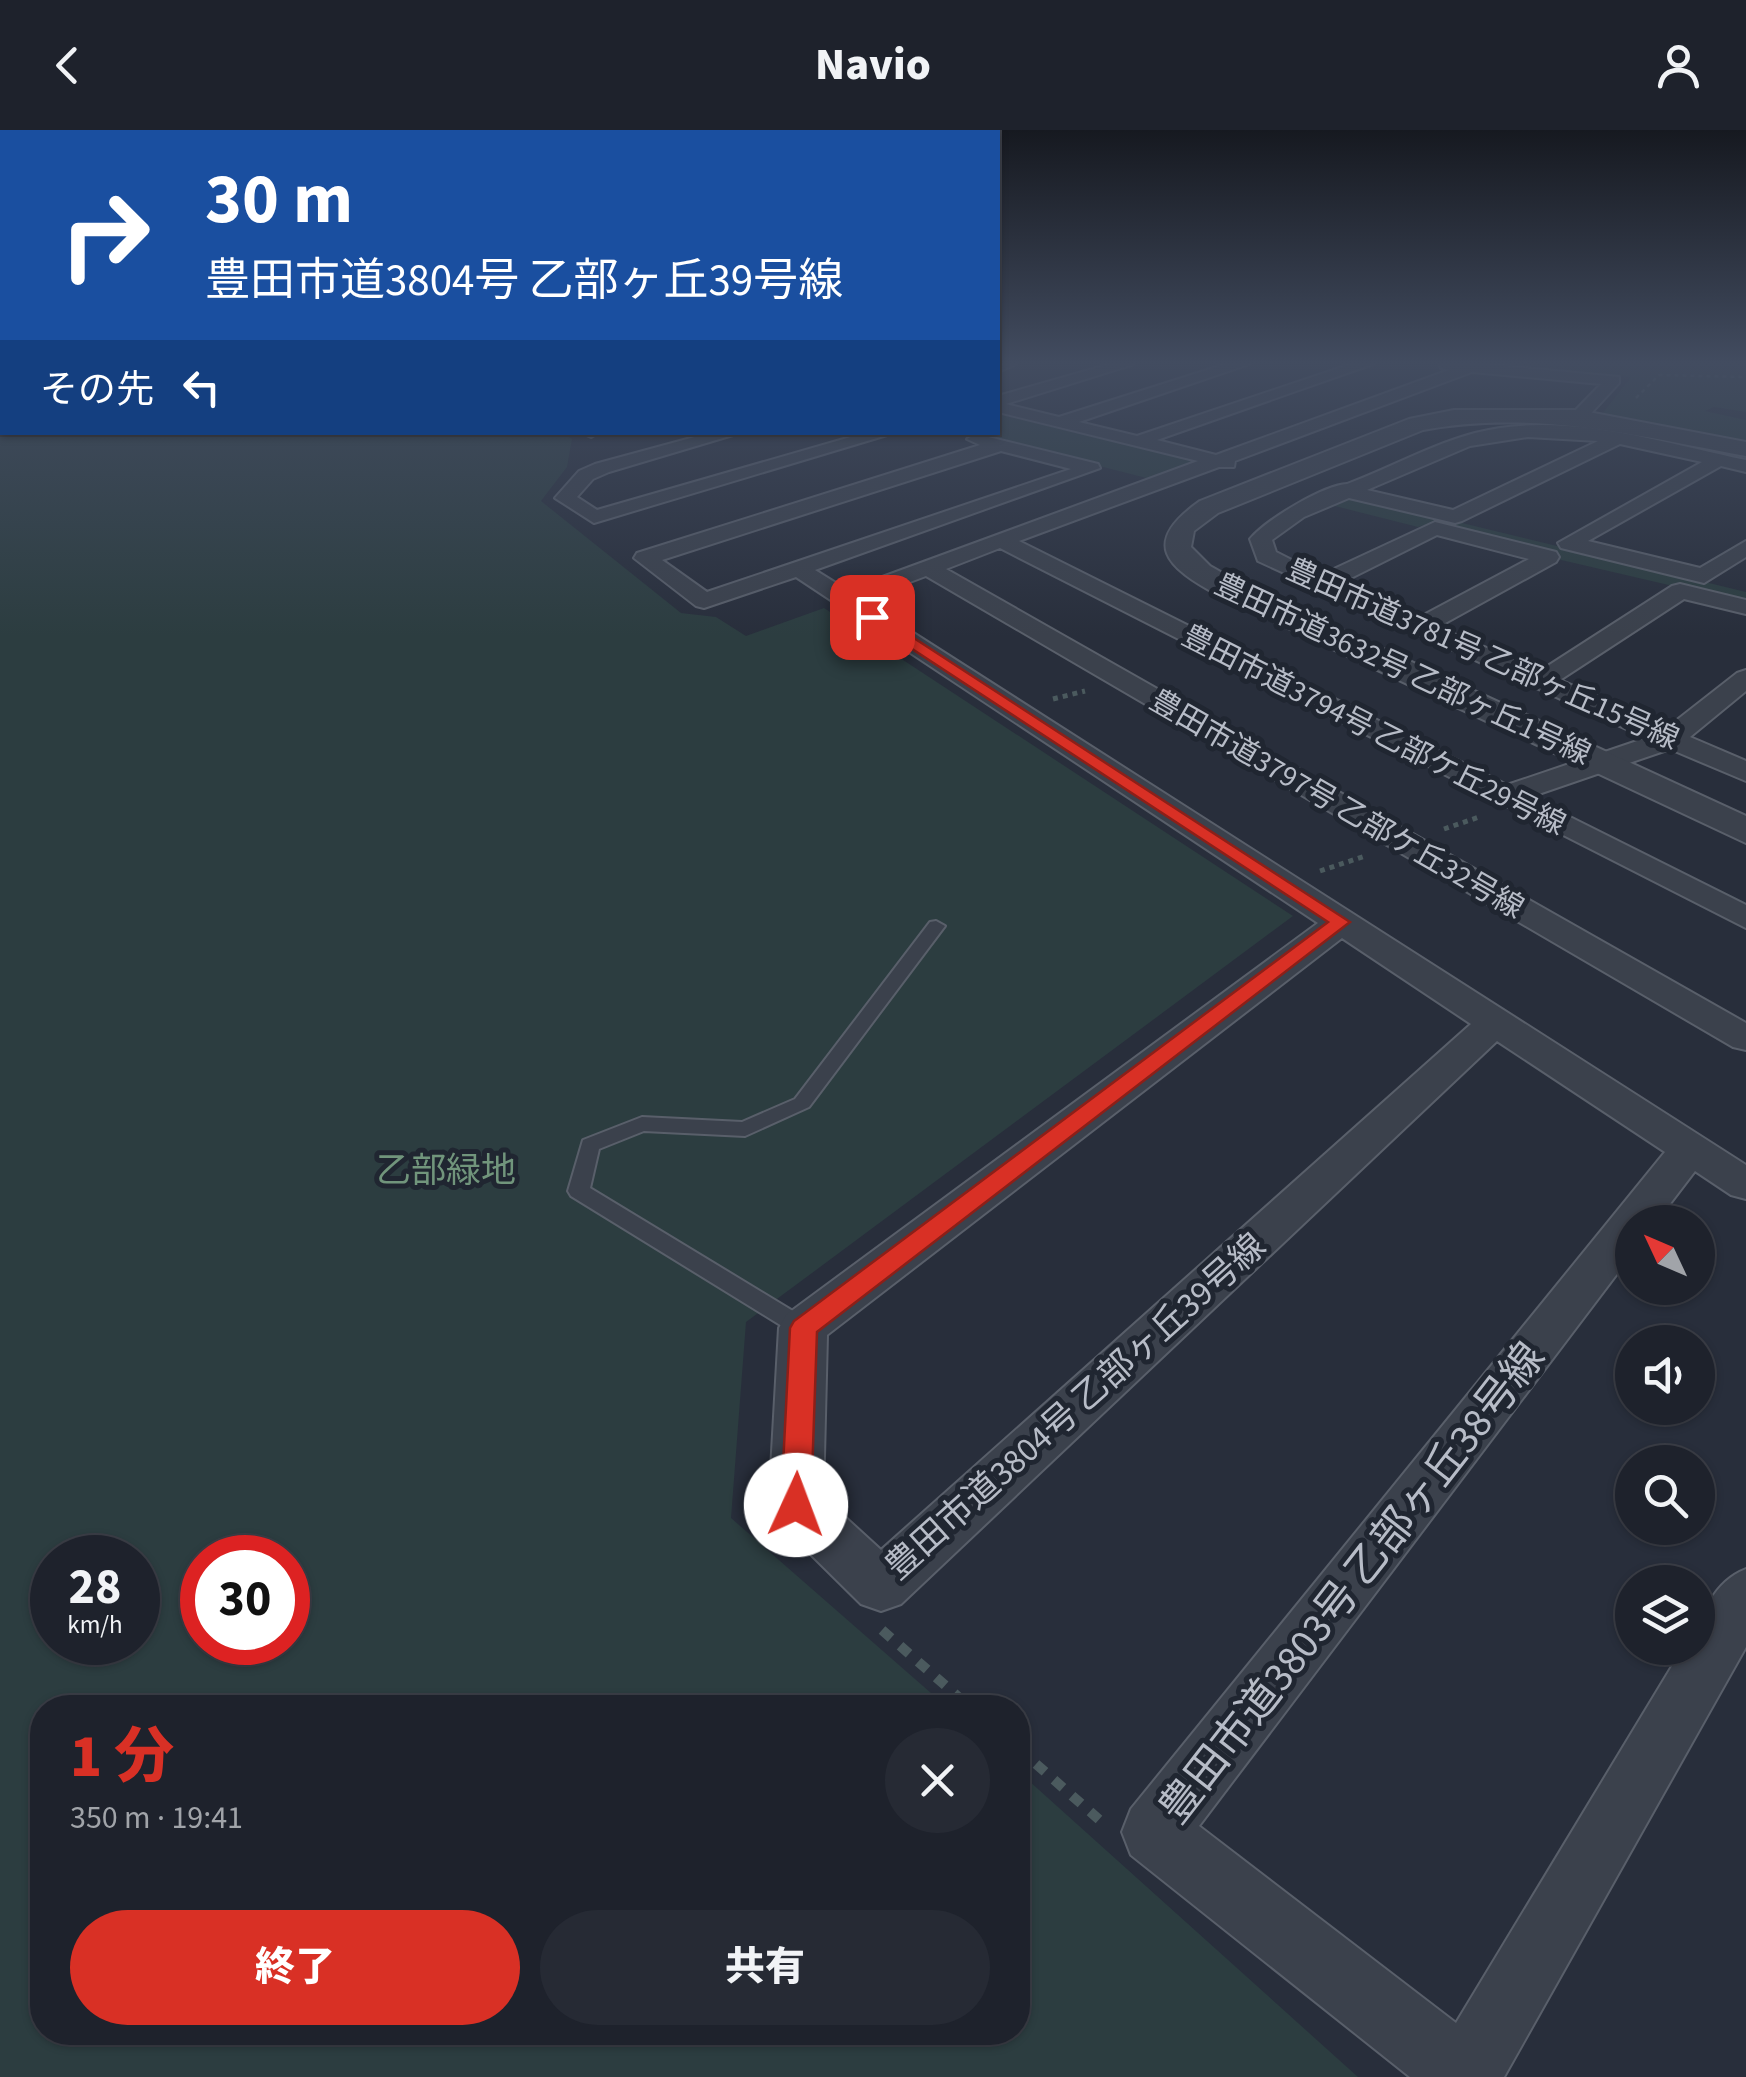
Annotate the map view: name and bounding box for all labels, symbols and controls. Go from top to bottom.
text: Navio [815,33,931,97]
icon: back [40,38,95,93]
icon: person [1651,38,1706,93]
text: 30 m [205,150,353,250]
icon: right [40,170,170,300]
text: 豊田市道3804号 乙部ヶ丘39号線 [205,249,843,313]
icon: left [174,360,229,415]
text: その先 [40,363,154,417]
street label: 豊田市道3781号 乙部ヶ丘15号線 [1280,548,1686,761]
street label: 豊田市道3632号 乙部ヶ丘1号線 [1208,563,1598,776]
pin [830,575,915,660]
icon: arrive [845,590,900,645]
street label: 豊田市道3794号 乙部ケ丘29号線 [1174,615,1573,846]
street label: 豊田市道3797号 乙部ケ丘32号線 [1142,679,1532,929]
park label: 乙部緑地 [376,1146,516,1196]
north arrow [1615,1205,1715,1305]
map controls [1615,1205,1715,1665]
street label: 豊田市道3804号 乙部ヶ丘39号線 [875,1222,1277,1591]
button: sound [1615,1325,1715,1425]
street label: 豊田市道3803号 乙部ヶ丘38号線 [1146,1330,1560,1836]
button: search [1615,1445,1715,1545]
position arrow [744,1453,848,1557]
speed limit sign: 30 [180,1535,310,1665]
text: 28 [69,1552,121,1623]
button: layers [1615,1565,1715,1665]
text: km/h [67,1607,123,1643]
text: 1 分 [70,1715,174,1800]
button: close [885,1728,990,1833]
text: 350 m · 19:41 [70,1795,243,1841]
button: 終了 [70,1910,520,2025]
button: 共有 [540,1910,990,2025]

